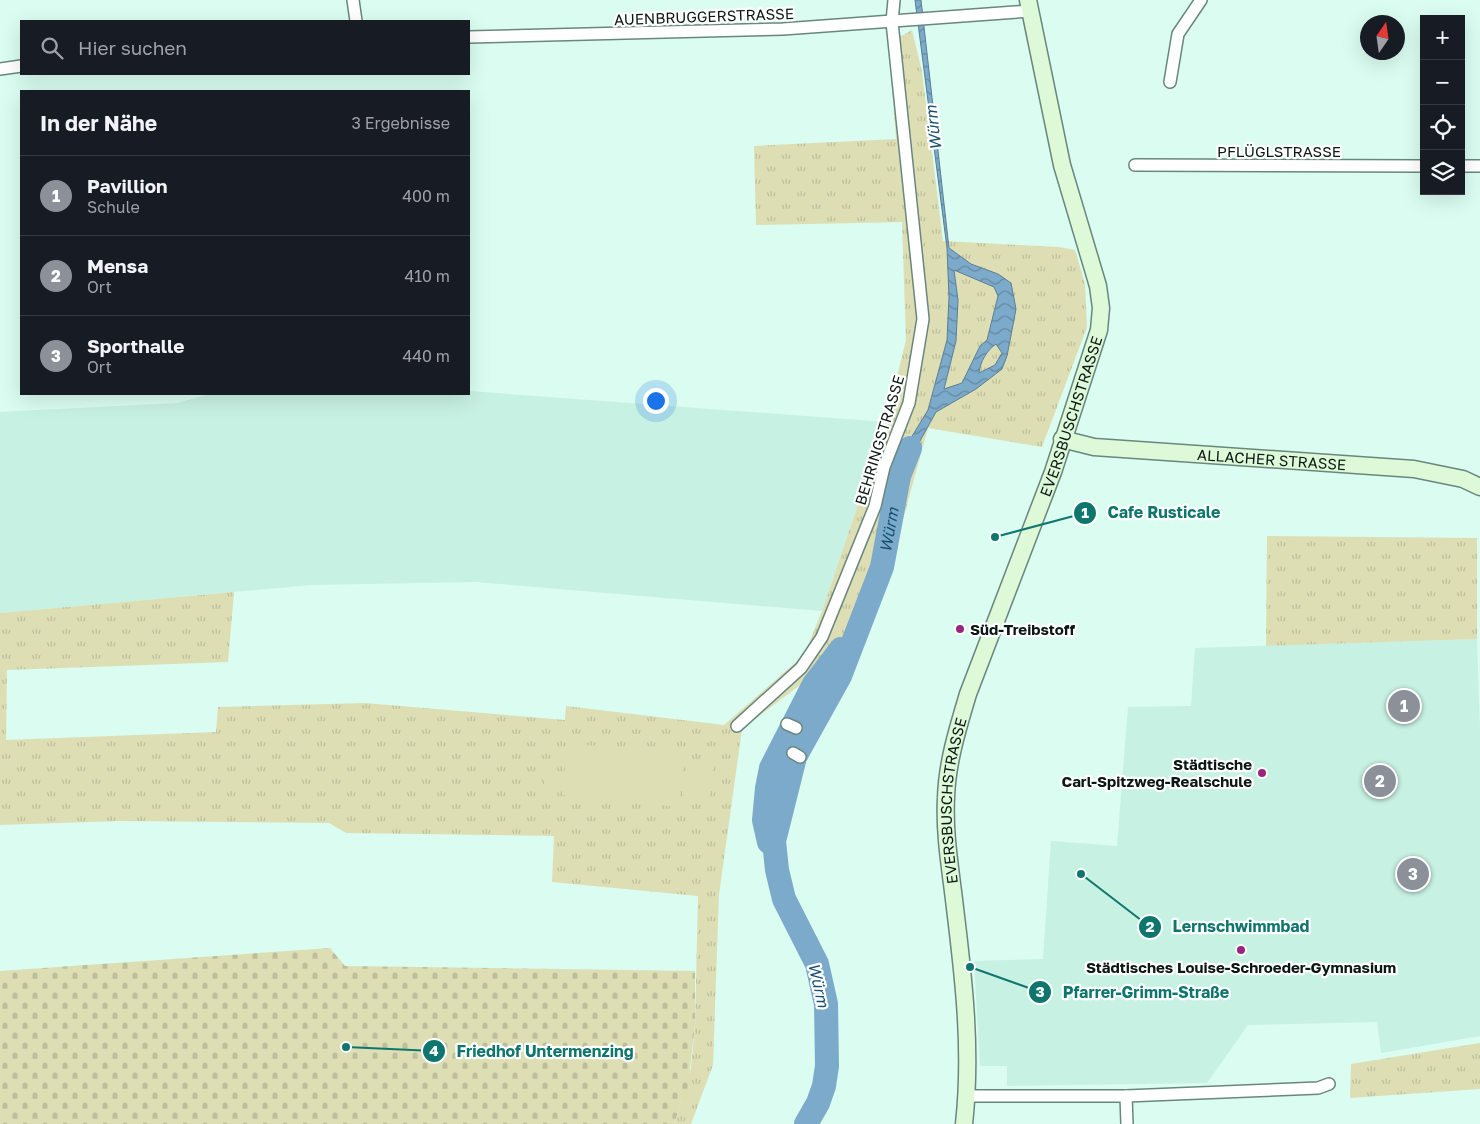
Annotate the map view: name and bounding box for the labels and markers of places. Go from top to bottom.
callout: Cafe Rusticale [1072,497,1231,528]
place label: Süd-Treibstoff [970,620,1075,638]
marker: Süd-Treibstoff [954,623,966,635]
pin: 1 [1388,687,1420,725]
place label: Städtische Carl-Spitzweg-Realschule [1062,755,1252,790]
pin: 2 [1364,762,1396,800]
marker: Städtische Carl-Spitzweg-Realschule [1256,767,1268,779]
pin: 3 [1397,855,1429,893]
callout: Lernschwimmbad [1137,911,1319,942]
marker: Städtisches Louise-Schroeder-Gymnasium [1235,944,1247,956]
place label: Städtisches Louise-Schroeder-Gymnasium [1086,958,1396,976]
callout: Pfarrer-Grimm-Straße [1028,977,1239,1008]
callout: Friedhof Untermenzing [421,1036,643,1067]

